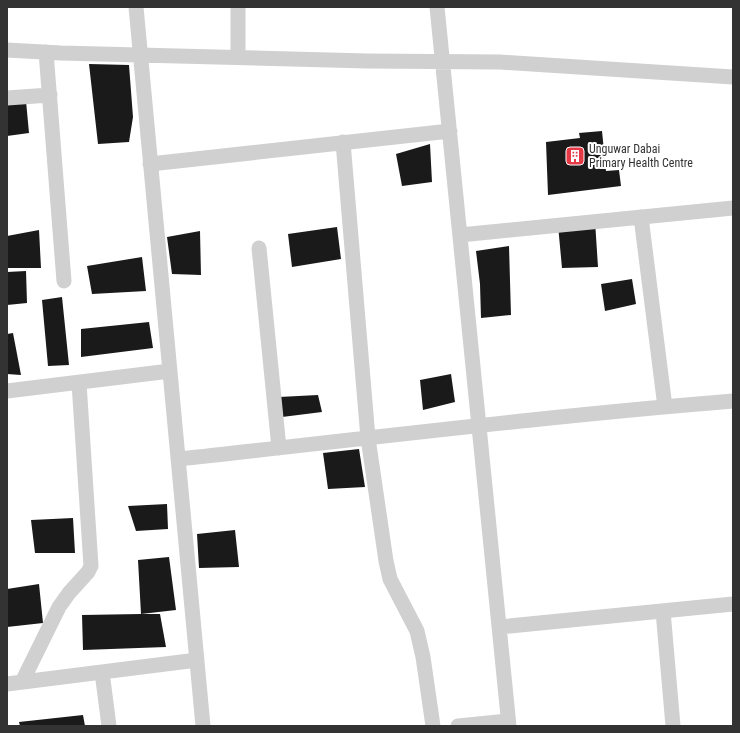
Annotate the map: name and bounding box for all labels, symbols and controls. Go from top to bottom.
place label: Unguwar Dabai Primary Health Centre [589,142,693,170]
building icon: Unguwar Dabai Primary Health Centre [564,145,586,167]

